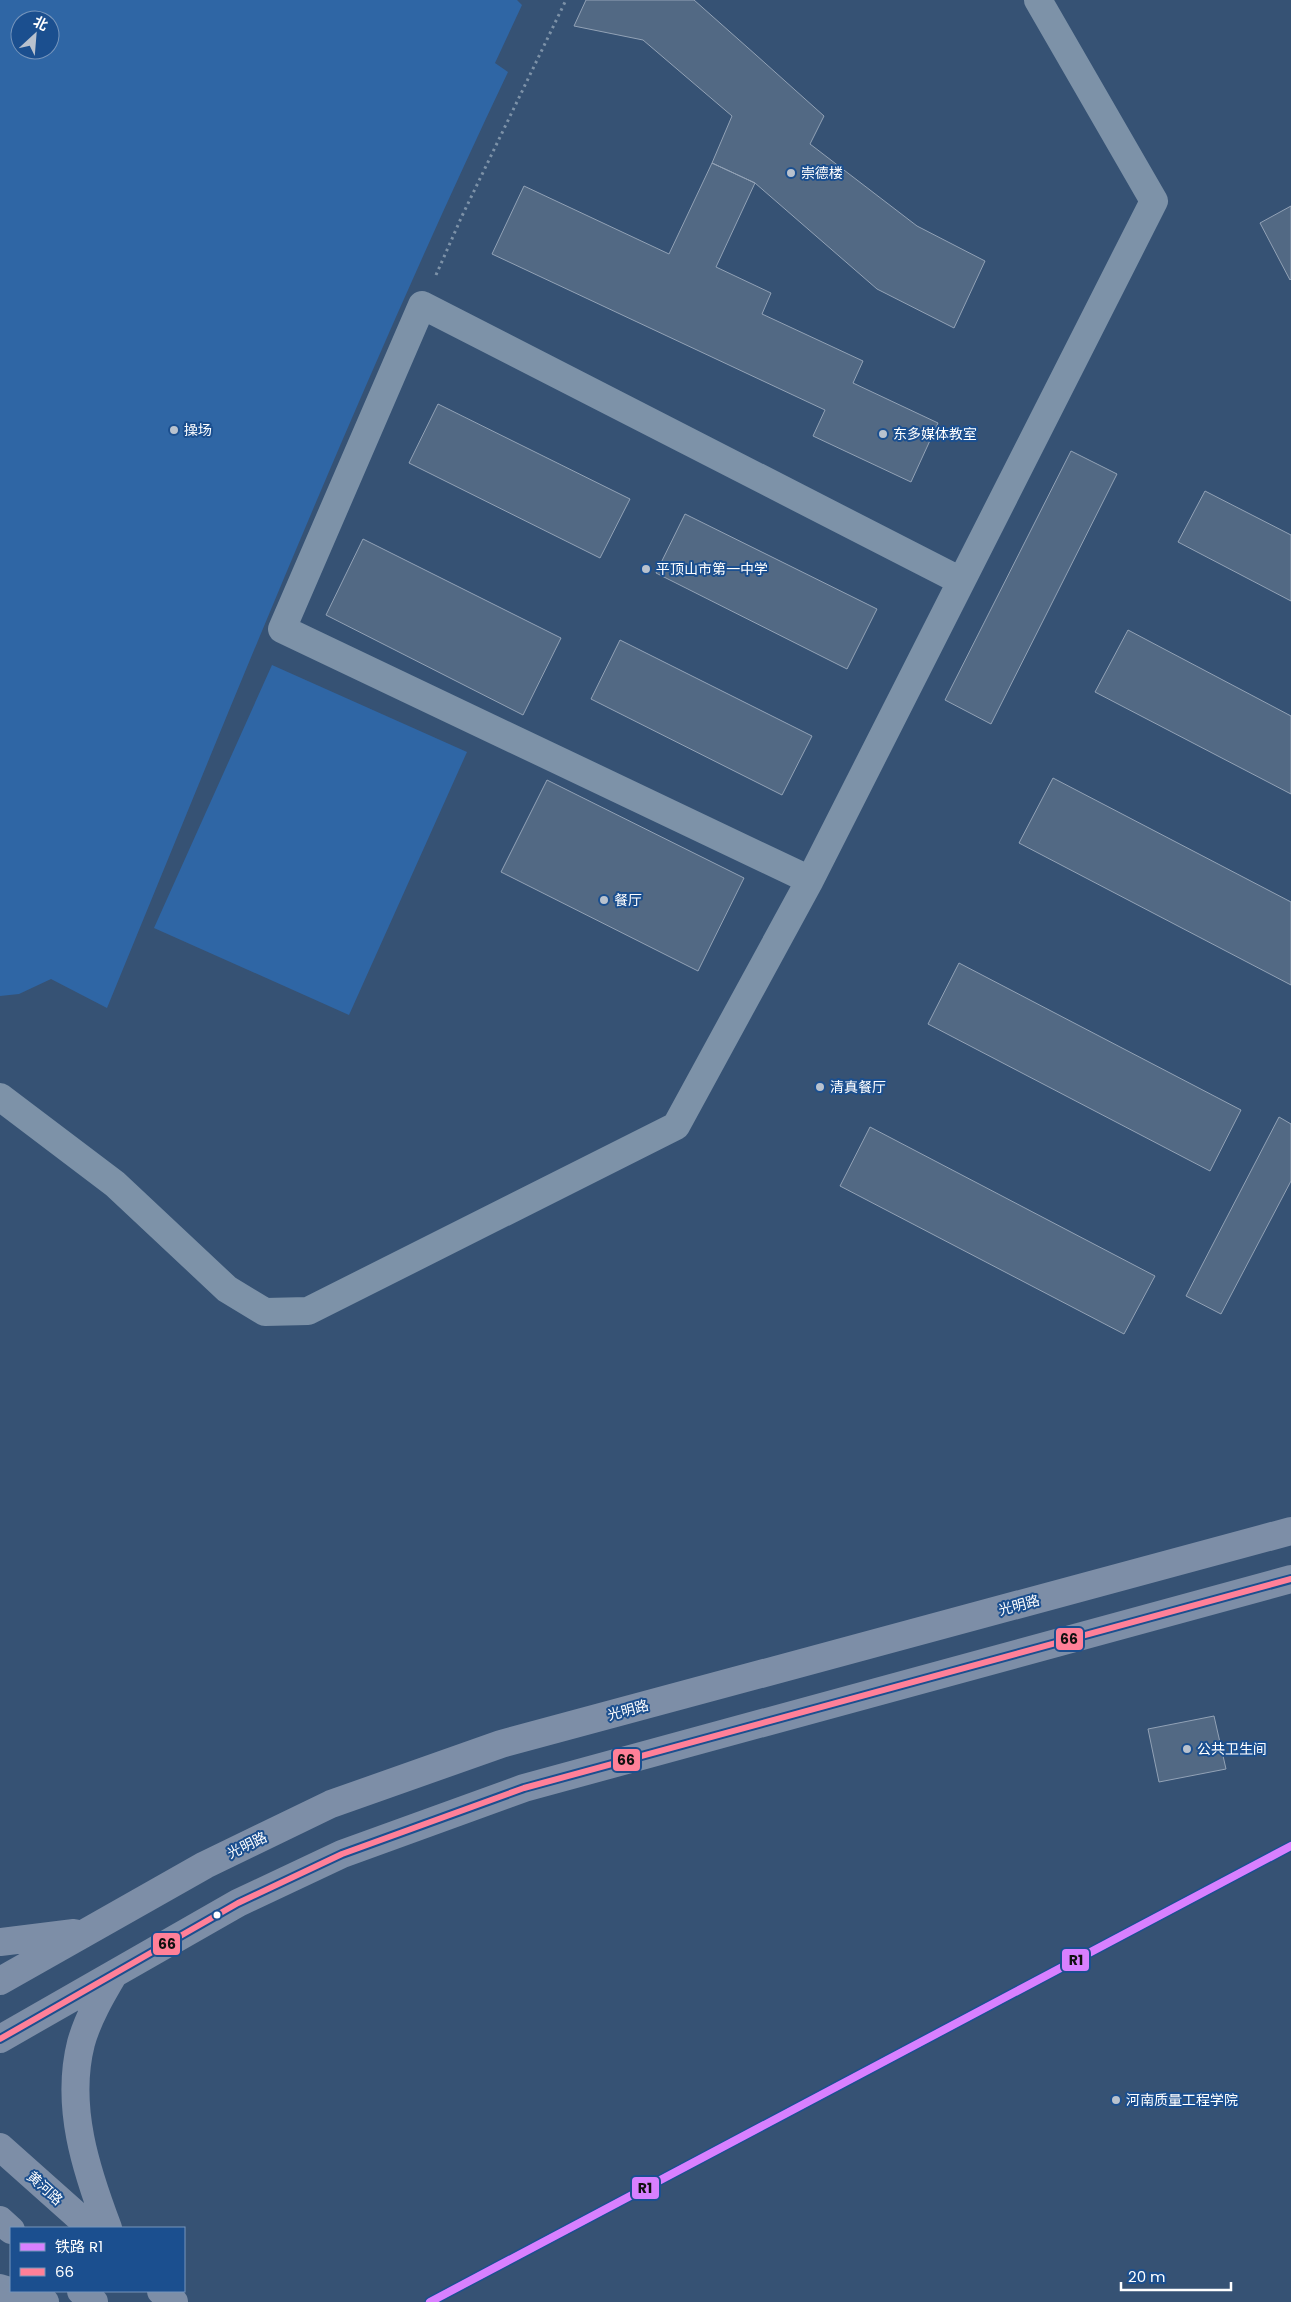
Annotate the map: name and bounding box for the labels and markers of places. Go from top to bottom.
place label: 崇德楼 [801,163,843,183]
marker: 崇德楼 [785,167,797,179]
place label: 操场 [184,420,212,440]
marker: 操场 [168,424,180,436]
place label: 东多媒体教室 [893,424,977,444]
marker: 东多媒体教室 [877,428,889,440]
place label: 平顶山市第一中学 [656,559,768,579]
marker: 平顶山市第一中学 [640,563,652,575]
place label: 餐厅 [614,890,642,910]
marker: 餐厅 [598,894,610,906]
place label: 清真餐厅 [830,1077,886,1097]
marker: 清真餐厅 [814,1081,826,1093]
place label: 公共卫生间 [1197,1739,1267,1759]
marker: 公共卫生间 [1181,1743,1193,1755]
unlabelled marker [212,1910,222,1920]
place label: 河南质量工程学院 [1126,2090,1238,2110]
marker: 河南质量工程学院 [1110,2094,1122,2106]

